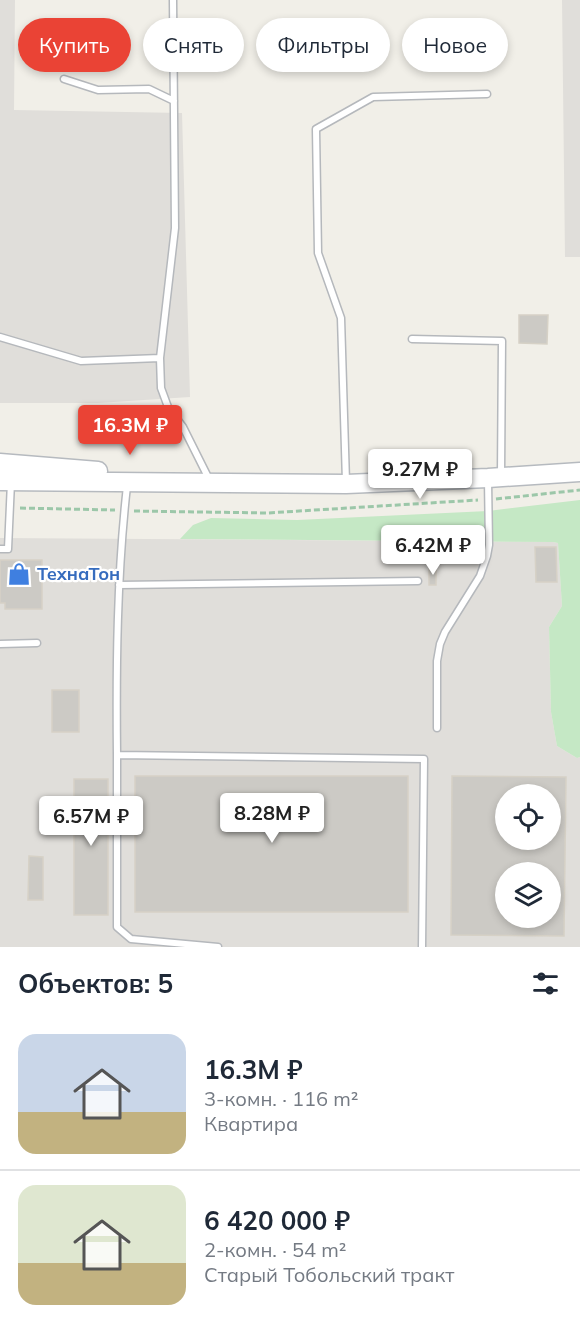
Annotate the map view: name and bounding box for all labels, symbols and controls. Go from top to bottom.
chip: Купить [18,18,131,72]
chip: Снять [143,18,244,72]
chip: Фильтры [256,18,390,72]
chip: Новое [402,18,508,72]
pin: 16.3M ₽ [75,405,185,456]
text: 16.3M ₽ [92,412,168,437]
pin: 9.27M ₽ [365,449,475,500]
text: 9.27M ₽ [382,456,458,481]
pin: 6.42M ₽ [378,525,488,576]
text: 6.42M ₽ [395,532,471,557]
shop icon: ТехнаТон [6,561,32,587]
place label: ТехнаТон [37,562,120,585]
map controls [495,784,561,928]
button: locate [495,784,561,850]
pin: 8.28M ₽ [217,793,327,844]
pin: 6.57M ₽ [36,796,146,847]
text: 8.28M ₽ [234,800,310,825]
text: 6.57M ₽ [53,803,129,828]
button: layers [495,862,561,928]
text: Объектов: 5 [18,967,173,1000]
icon: filters [529,967,562,1000]
text: 16.3M ₽ [204,1053,303,1086]
icon: home [66,1058,138,1130]
text: 3-комн. · 116 m² [204,1086,358,1111]
text: Квартира [204,1111,298,1136]
text: 6 420 000 ₽ [204,1204,350,1237]
icon: home [66,1209,138,1281]
text: 2-комн. · 54 m² [204,1237,346,1262]
text: Старый Тобольский тракт [204,1262,454,1287]

